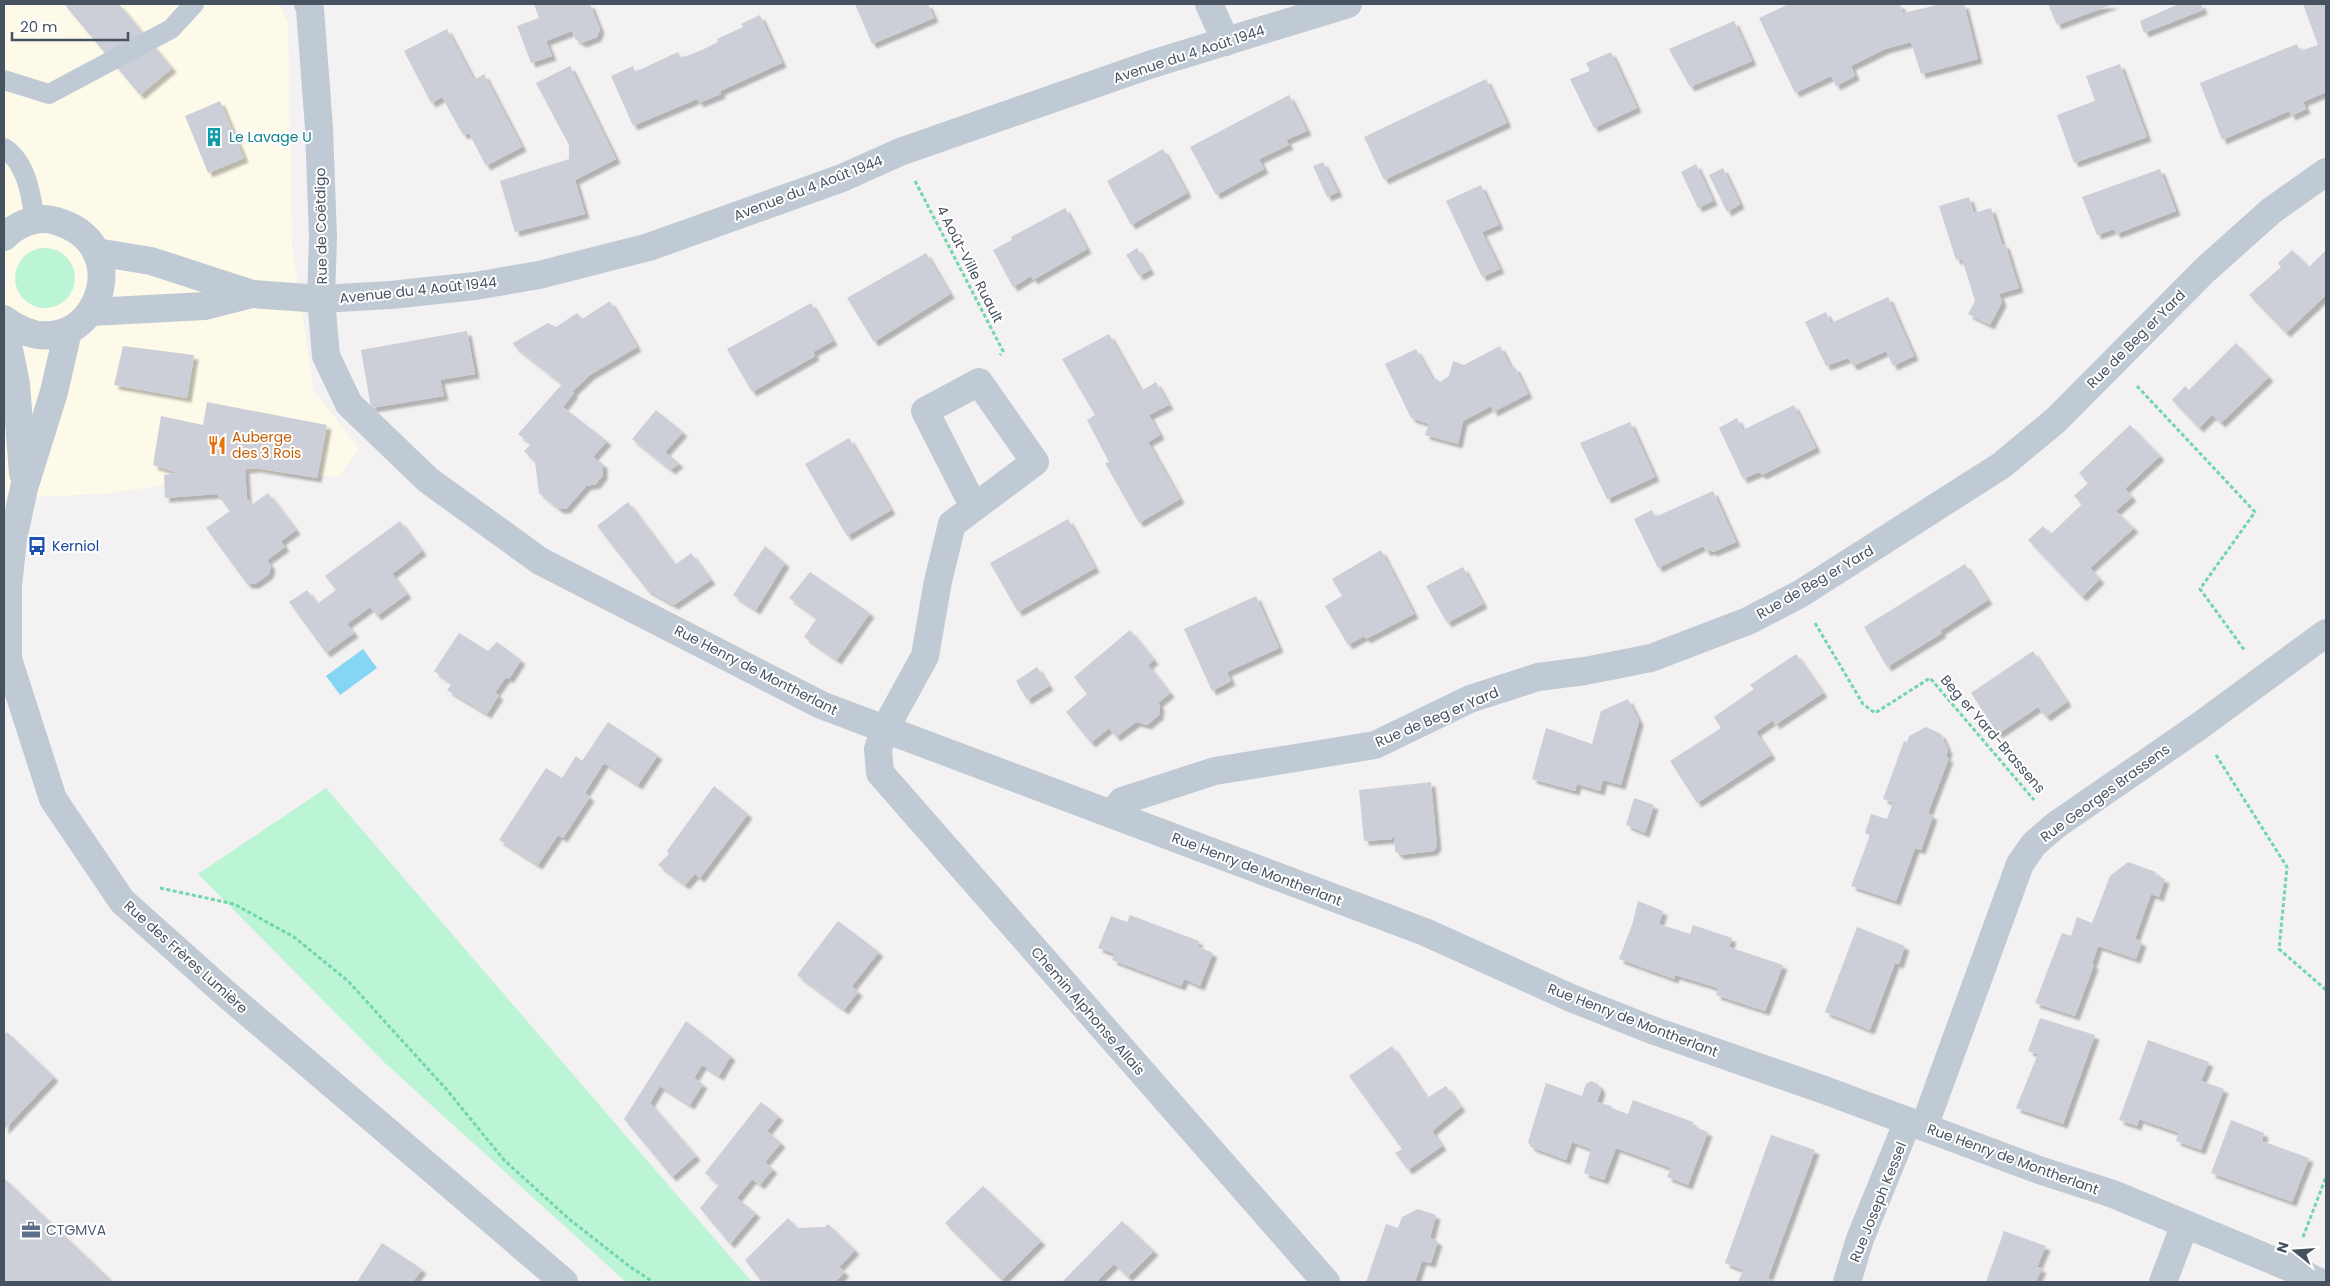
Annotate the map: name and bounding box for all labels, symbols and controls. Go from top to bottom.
scale bar [12,10,129,42]
text: 20 m [20,16,58,37]
street label: Avenue du 4 Août 1944 [1111,20,1267,88]
building icon: Le Lavage U [203,126,225,148]
place label: Le Lavage U [229,127,312,147]
street label: Avenue du 4 Août 1944 [731,150,886,226]
street label: Rue de Coëtdigo [310,167,332,284]
street label: 4 Août-Ville Ruault [932,202,1008,326]
street label: Avenue du 4 Août 1944 [338,272,498,308]
street label: Rue de Beg er Yard [2082,285,2190,393]
place label: Auberge des 3 Rois [232,427,301,463]
restaurant icon: Auberge des 3 Rois [206,434,228,456]
bus stop icon: Kerniol [26,535,48,557]
place label: Kerniol [52,536,99,556]
street label: Rue de Beg er Yard [1753,540,1877,624]
street label: Rue Henry de Montherlant [671,620,841,720]
street label: Beg er Yard-Brassens [1936,670,2050,798]
street label: Rue de Beg er Yard [1372,682,1502,752]
street label: Rue Georges Brassens [2036,739,2174,847]
street label: Rue Henry de Montherlant [1169,827,1345,911]
street label: Rue des Frères Lumière [120,896,253,1018]
street label: Chemin Alphonse Allais [1026,942,1150,1080]
street label: Rue Henry de Montherlant [1545,978,1721,1062]
street label: Rue Henry de Montherlant [1925,1119,2101,1199]
street label: Rue Joseph Kessel [1845,1139,1911,1265]
office icon: CTGMVA [20,1219,42,1241]
place label: CTGMVA [46,1220,106,1240]
north arrow [2270,1226,2320,1276]
text: N [2271,1239,2294,1255]

